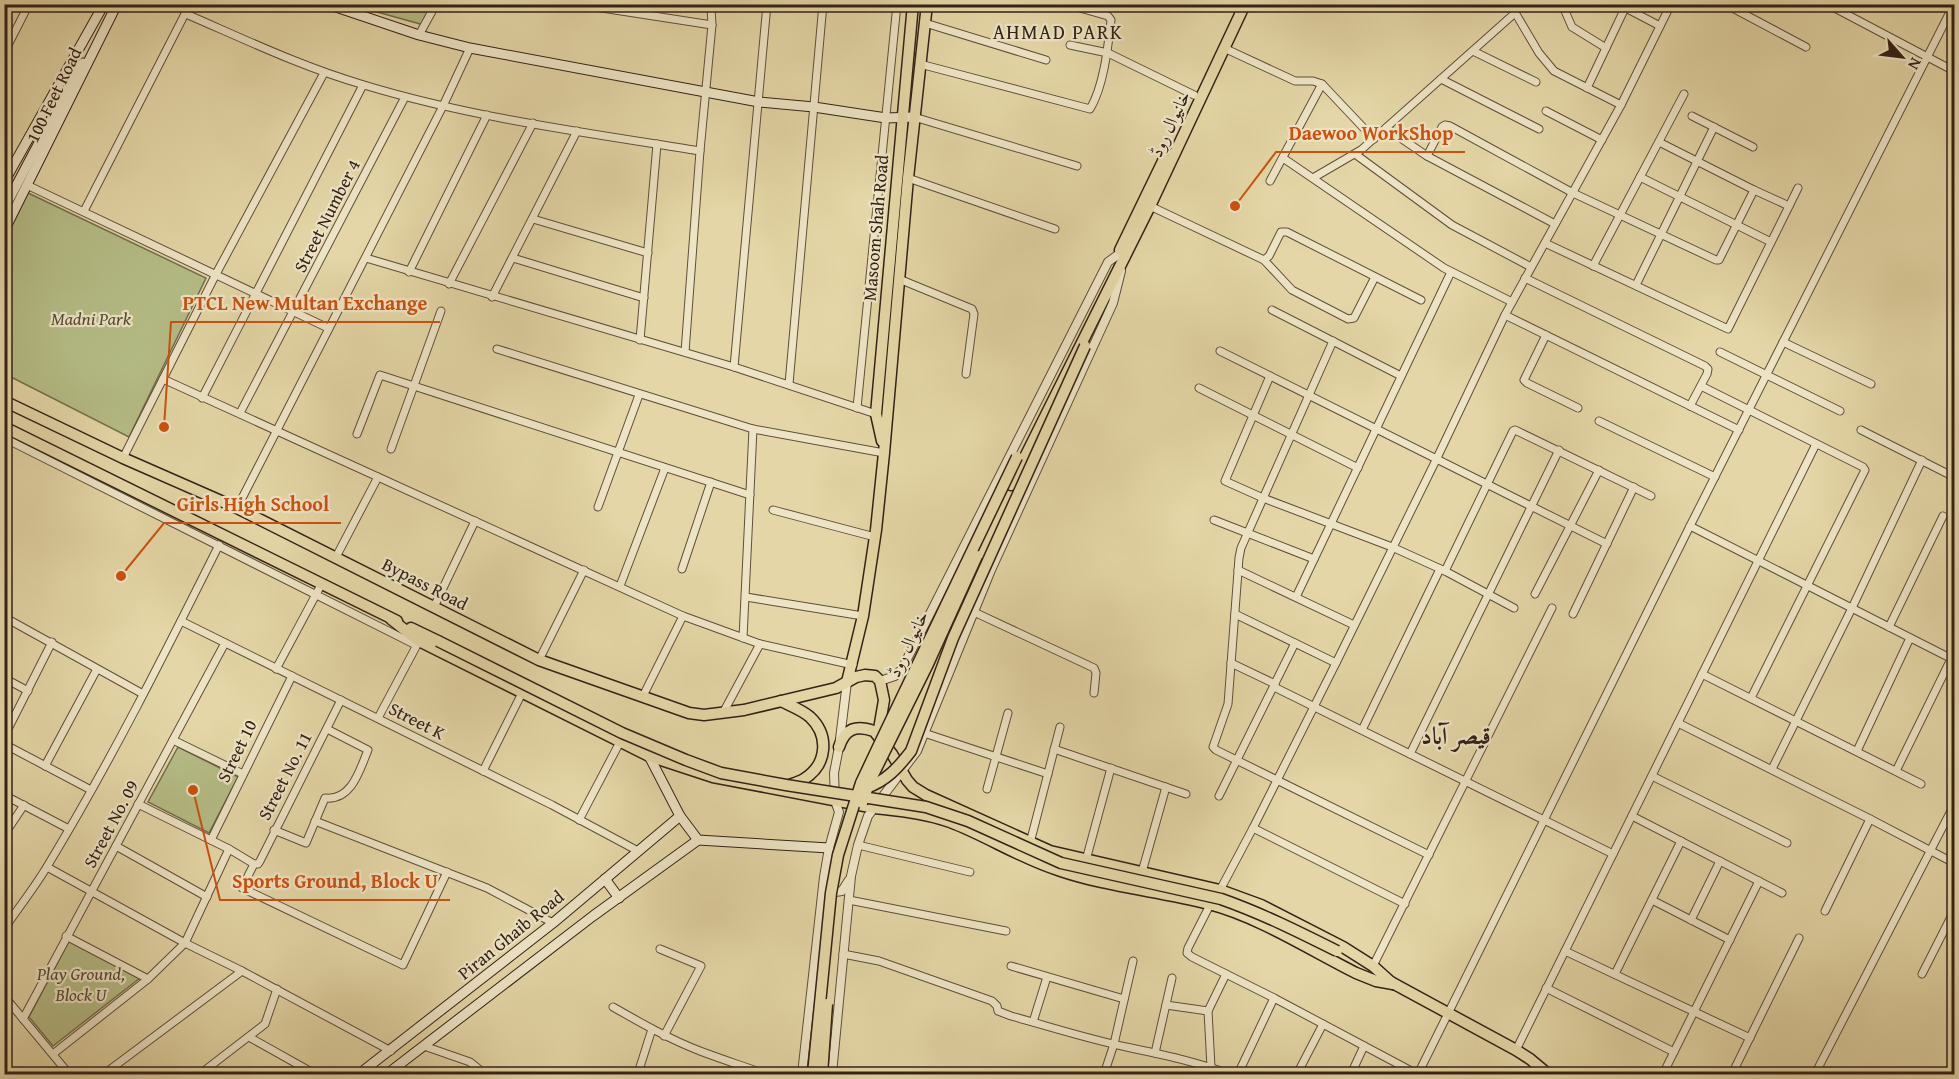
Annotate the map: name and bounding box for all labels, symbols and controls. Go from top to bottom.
district label: AHMAD PARK [993,17,1123,46]
north arrow [1872,27,1932,87]
street label: 100 Feet Road [19,42,88,147]
text: N [1902,54,1928,75]
street label: خانیوال روڈ [1142,86,1197,161]
callout: Daewoo WorkShop [1276,114,1465,152]
text: Daewoo WorkShop [1289,118,1453,147]
street label: Masoom Shah Road [856,153,895,302]
street label: Street Number 4 [286,155,367,277]
callout: PTCL New Multan Exchange [171,284,440,322]
text: PTCL New Multan Exchange [183,288,428,317]
park label: Madni Park [51,305,132,332]
callout: Girls High School [164,485,341,523]
text: Girls High School [177,489,329,518]
street label: Bypass Road [378,550,473,617]
street label: خانیوال روڈ [880,606,935,681]
street label: Street K [384,695,450,746]
street label: Street 10 [210,715,263,787]
district label: قیصر آباد [1421,718,1491,753]
street label: Street No. 11 [251,727,318,825]
street label: Street No. 09 [76,775,145,873]
callout: Sports Ground, Block U [220,862,450,900]
text: Sports Ground, Block U [232,866,438,895]
street label: Piran Ghaib Road [452,883,570,986]
park label: Play Ground, Block U [36,960,125,1008]

